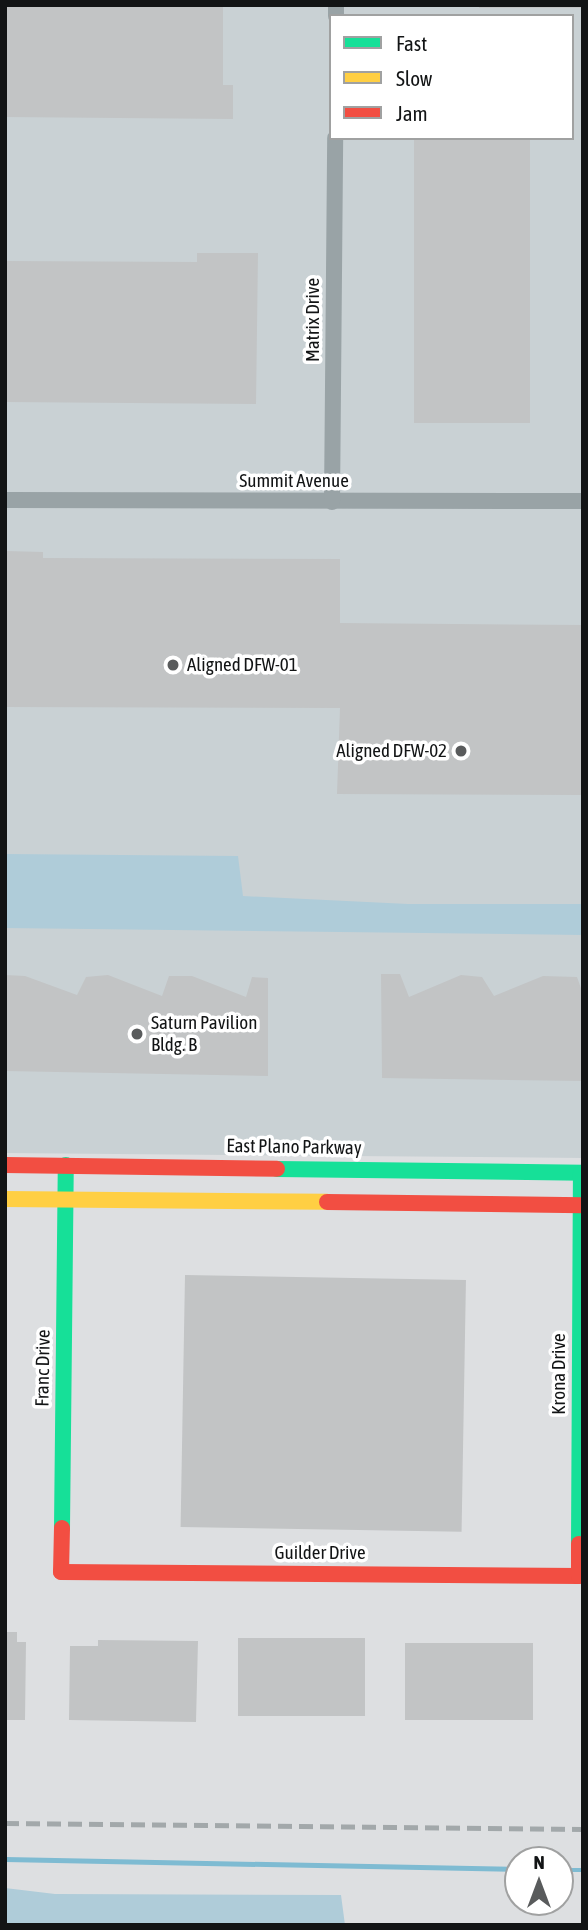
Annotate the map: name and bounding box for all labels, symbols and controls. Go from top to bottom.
legend [329,14,574,140]
text: Fast [396,31,427,55]
text: Slow [396,66,432,90]
text: Jam [396,101,428,125]
street label: Matrix Drive [302,278,324,362]
street label: Summit Avenue [239,470,349,492]
place label: Aligned DFW-01 [187,654,298,676]
marker: Aligned DFW-01 [165,657,181,673]
place label: Aligned DFW-02 [336,740,447,762]
marker: Aligned DFW-02 [453,743,469,759]
place label: Saturn Pavilion Bldg. B [151,1012,257,1056]
marker: Saturn Pavilion Bldg. B [129,1026,145,1042]
street label: East Plano Parkway [226,1134,362,1160]
street label: Franc Drive [31,1329,55,1407]
street label: Krona Drive [548,1333,570,1415]
street label: Guilder Drive [274,1542,366,1564]
north arrow [504,1846,574,1916]
text: N [533,1851,545,1873]

